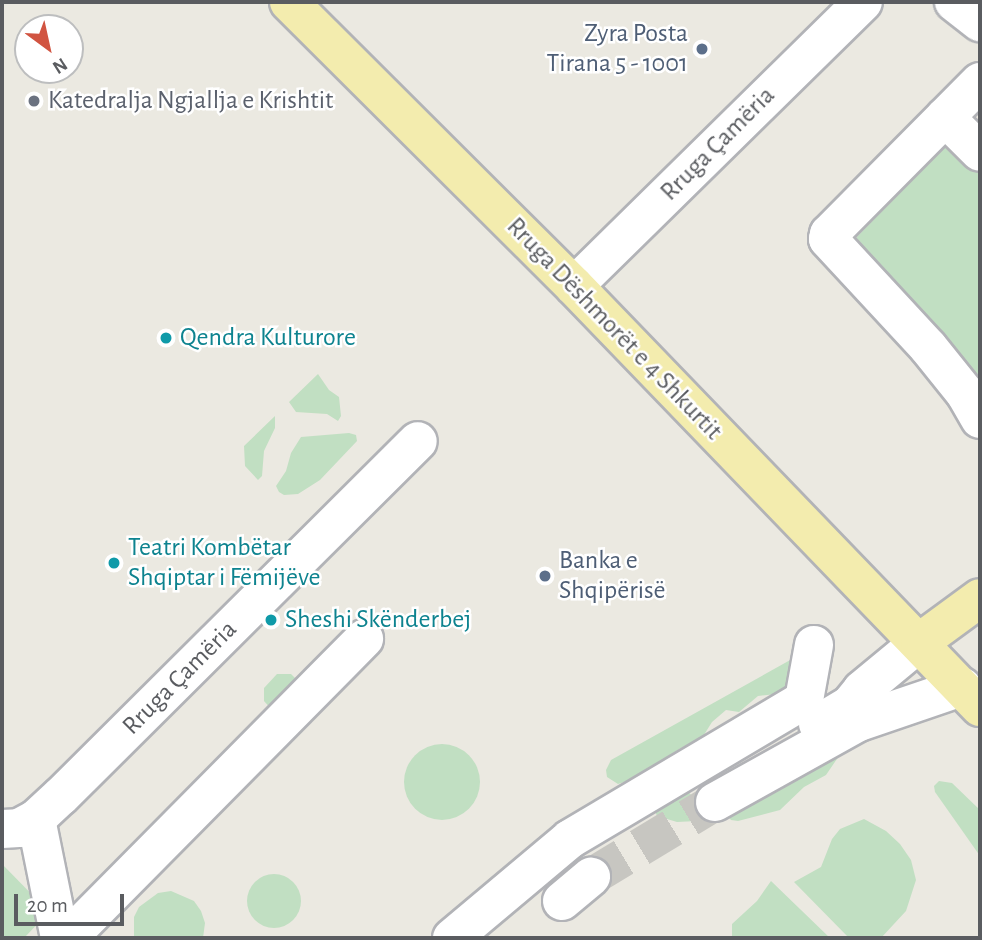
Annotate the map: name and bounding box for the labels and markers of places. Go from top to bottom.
place label: Zyra Posta Tirana 5 - 1001 [547,18,688,80]
marker: Zyra Posta Tirana 5 - 1001 [694,41,710,57]
place label: Katedralja Ngjallja e Krishtit [48,85,333,117]
marker: Katedralja Ngjallja e Krishtit [26,93,42,109]
place label: Qendra Kulturore [180,322,356,354]
marker: Qendra Kulturore [158,330,174,346]
place label: Teatri Kombëtar Shqiptar i Fëmijëve [128,532,321,594]
place label: Banka e Shqipërisë [559,545,666,606]
marker: Teatri Kombëtar Shqiptar i Fëmijëve [106,555,122,571]
marker: Banka e Shqipërisë [537,568,553,584]
place label: Sheshi Skënderbej [285,604,471,636]
marker: Sheshi Skënderbej [263,612,279,628]

